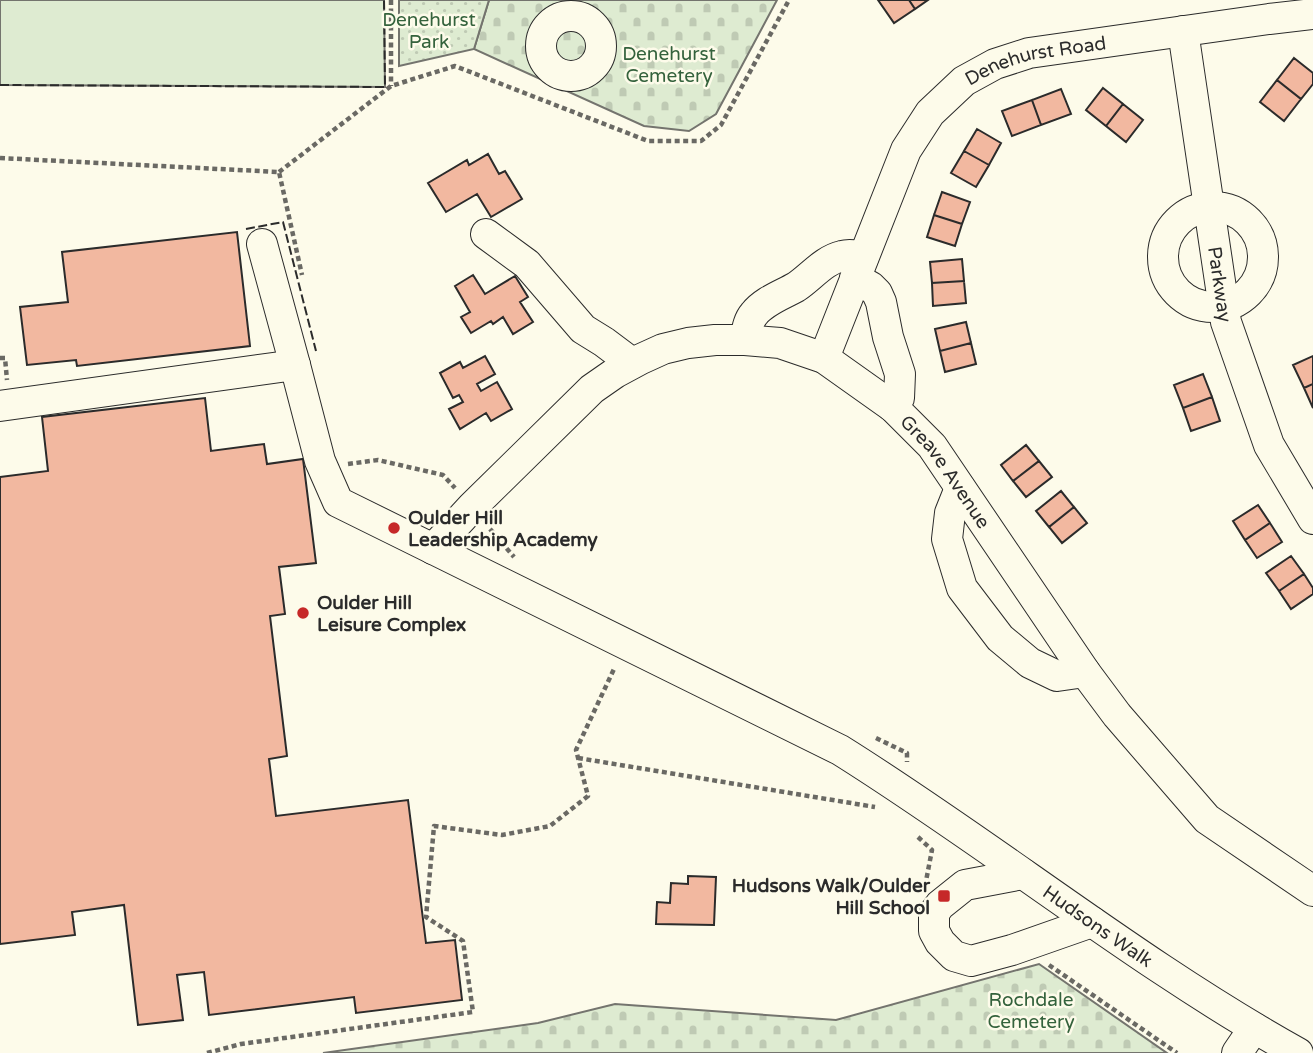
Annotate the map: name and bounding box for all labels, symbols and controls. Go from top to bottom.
park label: Denehurst Park [382,9,476,53]
street label: Denehurst Road [961,32,1108,90]
park label: Denehurst Cemetery [622,43,716,87]
street label: Parkway [1203,245,1236,324]
street label: Greave Avenue [895,411,994,533]
place label: Oulder Hill Leadership Academy [408,507,599,552]
marker: Oulder Hill Leadership Academy [386,520,402,536]
place label: Oulder Hill Leisure Complex [317,592,466,637]
marker: Oulder Hill Leisure Complex [295,605,311,621]
place label: Hudsons Walk/Oulder Hill School [732,875,931,919]
street label: Hudsons Walk [1038,881,1157,972]
marker: Hudsons Walk/Oulder Hill School [936,888,952,904]
park label: Rochdale Cemetery [987,989,1075,1033]

